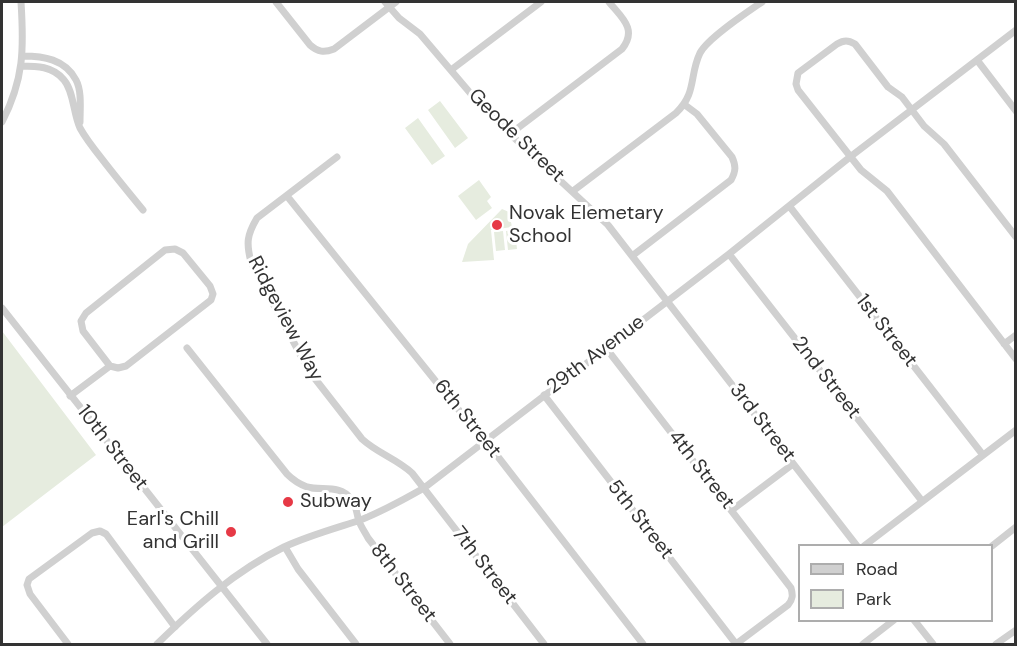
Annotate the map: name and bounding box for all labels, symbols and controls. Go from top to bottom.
street label: Geode Street [463,84,569,188]
place label: Novak Elemetary School [509,202,664,249]
marker: Novak Elemetary School [490,218,504,232]
street label: Ridgeview Way [242,252,328,386]
street label: 1st Street [850,290,922,372]
street label: 29th Avenue [542,310,650,400]
street label: 2nd Street [787,332,865,424]
street label: 6th Street [428,375,506,463]
street label: 3rd Street [724,379,800,467]
street label: 10th Street [71,401,153,495]
street label: 4th Street [663,426,739,514]
street label: 5th Street [602,476,678,564]
place label: Subway [300,490,372,514]
marker: Subway [281,495,295,509]
place label: Earl's Chill and Grill [127,508,219,555]
street label: 7th Street [446,522,522,610]
marker: Earl's Chill and Grill [224,525,238,539]
street label: 8th Street [365,539,441,627]
legend [798,544,993,622]
text: Road [856,557,898,581]
text: Park [856,587,892,611]

